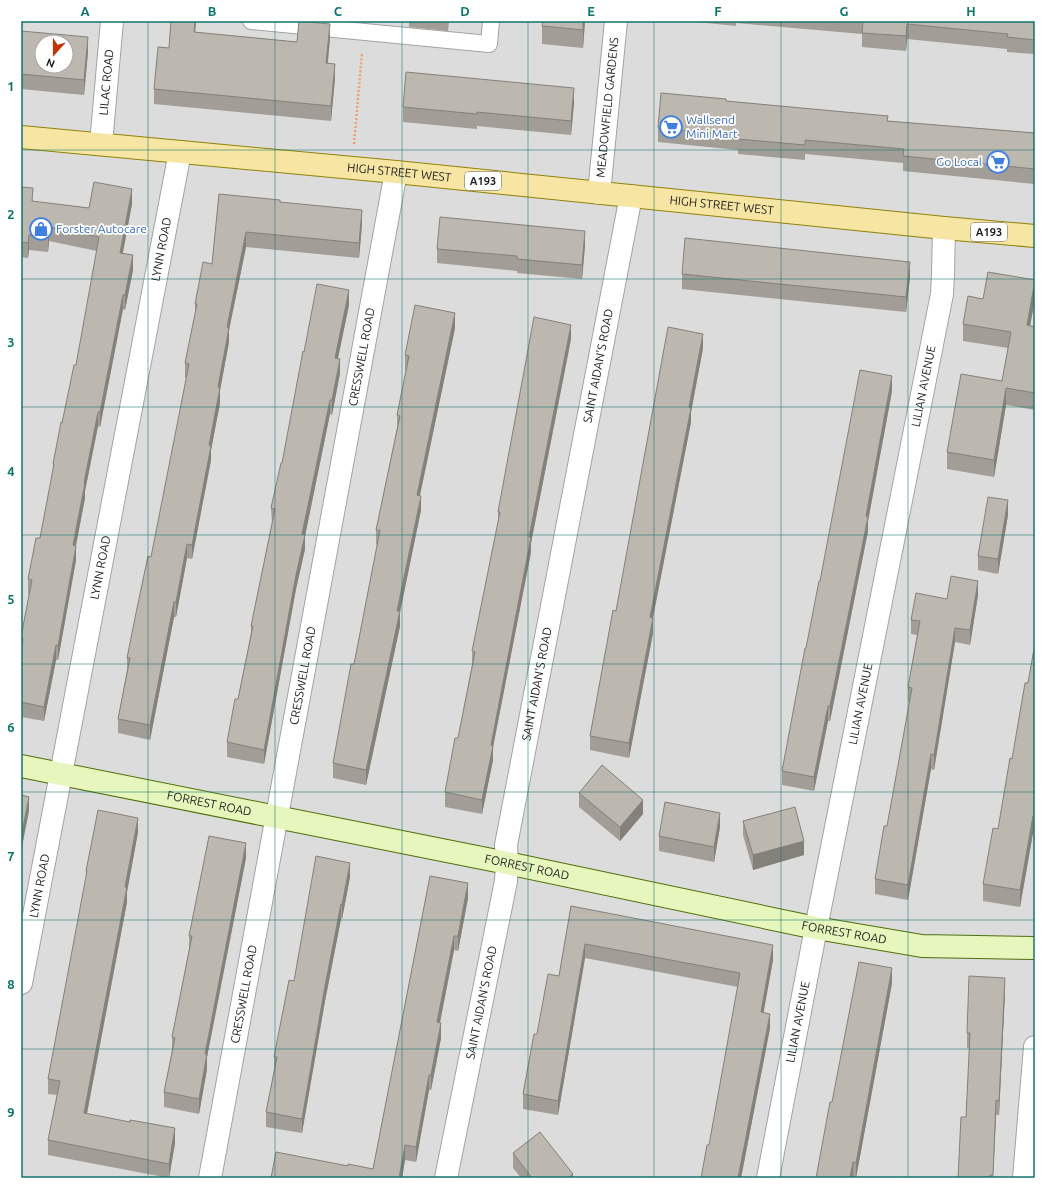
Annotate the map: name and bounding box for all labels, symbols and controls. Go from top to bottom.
text: A [80,4,90,18]
text: B [208,4,217,18]
text: C [334,4,343,18]
text: D [460,4,470,18]
text: E [587,4,595,18]
text: F [714,4,722,18]
text: G [840,4,849,18]
text: H [966,4,976,18]
north arrow [34,34,74,74]
street label: MEADOWFIELD GARDENS [594,37,620,178]
street label: LILAC ROAD [97,49,115,116]
text: N [44,56,56,70]
text: 1 [7,79,15,93]
place label: Wallsend Mini Mart [686,113,738,140]
supermarket icon: Wallsend Mini Mart [658,114,684,140]
supermarket icon: Go Local [985,149,1011,175]
place label: Go Local [936,155,982,168]
street label: HIGH STREET WEST [347,160,452,184]
road number: A193 [465,172,501,190]
street label: HIGH STREET WEST [669,193,775,217]
text: 2 [7,207,15,221]
shop icon: Forster Autocare [28,216,54,242]
street label: LYNN ROAD [148,216,173,282]
place label: Forster Autocare [56,222,147,235]
road number: A193 [971,223,1007,241]
street label: CRESSWELL ROAD [346,307,377,407]
street label: SAINT AIDAN'S ROAD [580,308,615,424]
text: 3 [7,335,15,349]
street label: LILIAN AVENUE [909,344,938,428]
text: 4 [7,464,15,478]
street label: LYNN ROAD [88,534,112,600]
text: 5 [7,592,15,606]
street label: CRESSWELL ROAD [287,625,318,726]
street label: SAINT AIDAN'S ROAD [519,626,554,742]
street label: LILIAN AVENUE [846,662,875,746]
text: 6 [7,720,15,734]
street label: FORREST ROAD [166,788,253,818]
text: 7 [7,849,15,863]
street label: FORREST ROAD [484,852,571,882]
street label: LYNN ROAD [27,853,52,919]
street label: FORREST ROAD [801,918,888,946]
street label: CRESSWELL ROAD [228,944,259,1044]
street label: SAINT AIDAN'S ROAD [463,944,499,1060]
text: 8 [7,977,15,991]
street label: LILIAN AVENUE [783,980,812,1064]
text: 9 [7,1105,15,1119]

